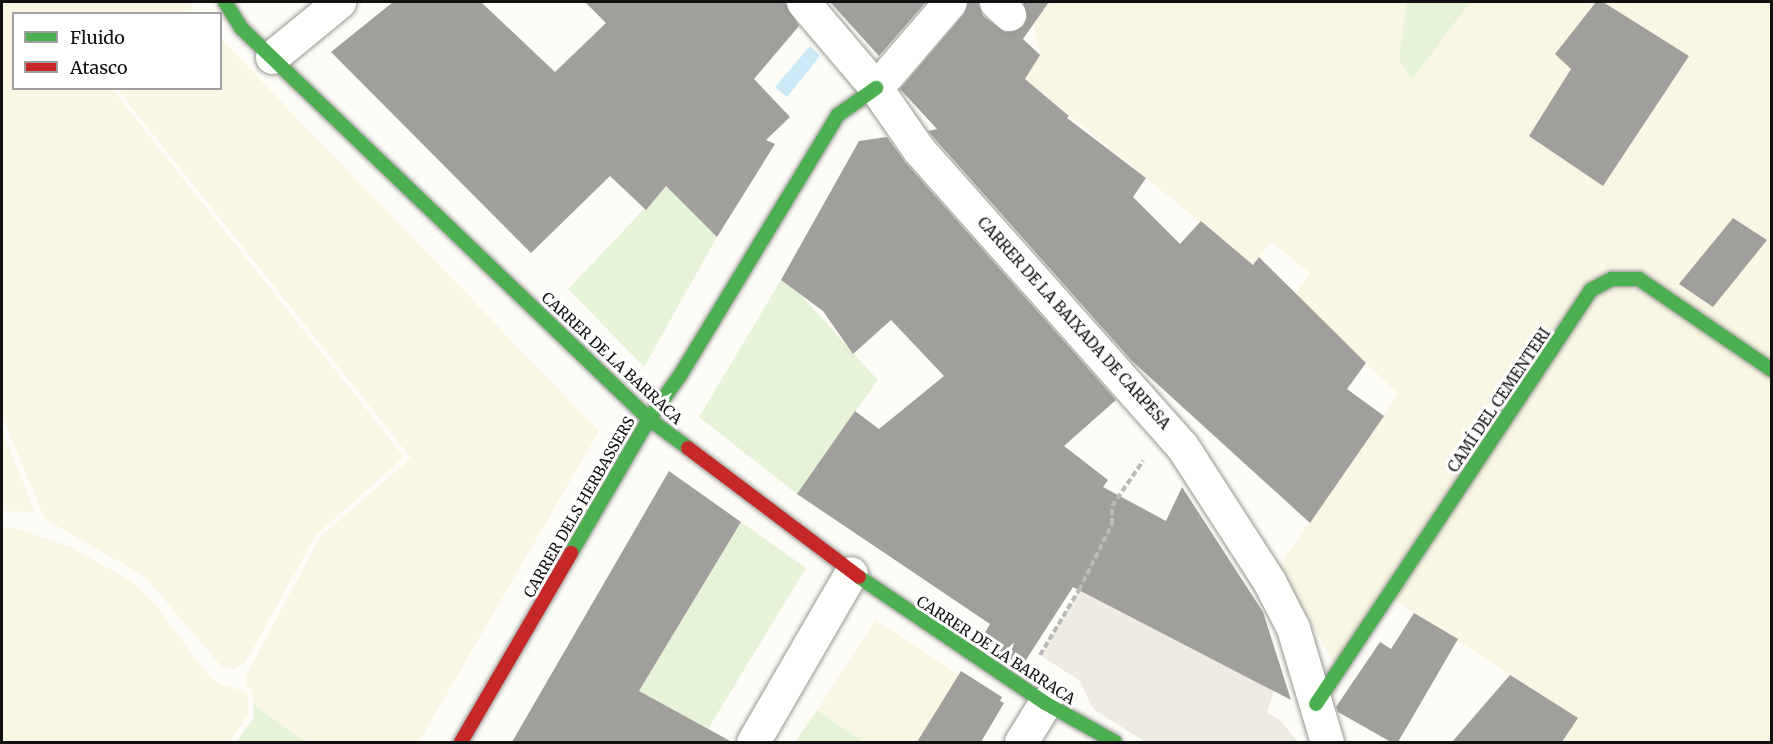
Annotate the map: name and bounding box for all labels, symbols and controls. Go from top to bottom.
legend [12,12,222,90]
text: Fluido [70,26,125,49]
text: Atasco [70,56,128,79]
street label: CARRER DE LA BAIXADA DE CARPESA [974,213,1174,433]
street label: CARRER DE LA BARRACA [538,288,686,428]
street label: CAMÍ DEL CEMENTERI [1444,324,1554,476]
street label: CARRER DELS HERBASSERS [520,413,638,601]
street label: CARRER DE LA BARRACA [913,592,1079,708]

